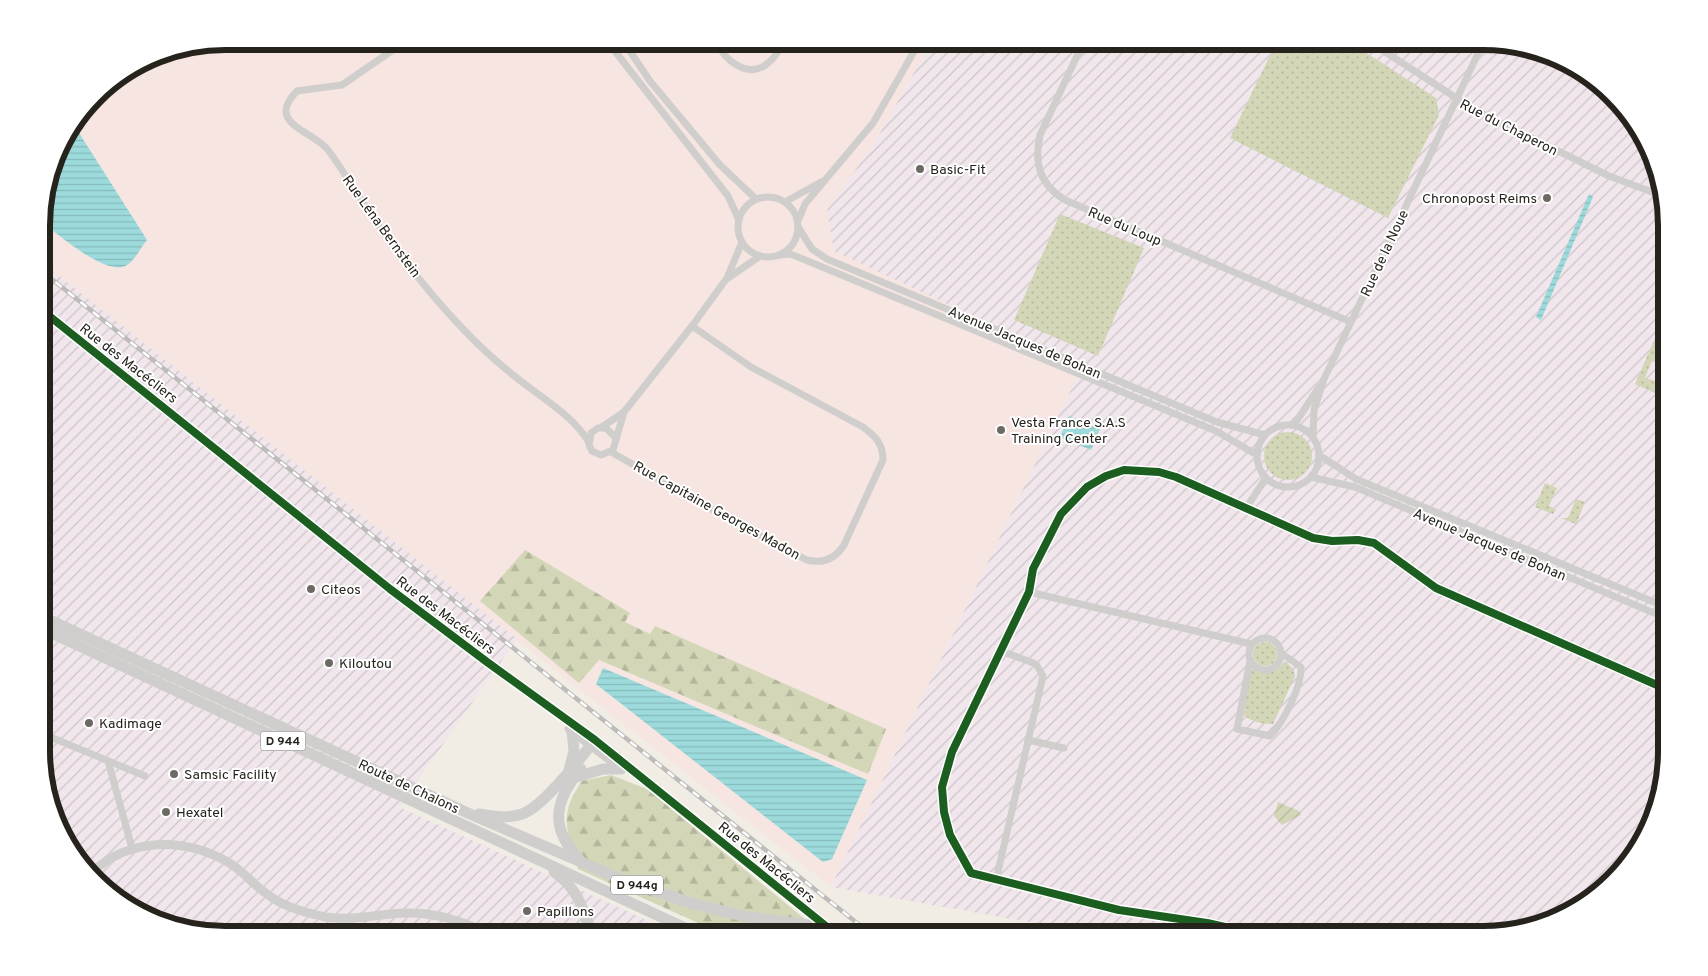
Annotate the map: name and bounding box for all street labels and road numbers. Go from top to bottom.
street label: Rue du Chaperon [1456,96,1560,160]
street label: Rue Léna Bernstein [338,172,424,281]
street label: Rue du Loup [1085,204,1164,251]
street label: Rue de la Noue [1358,208,1413,300]
street label: Avenue Jacques de Bohan [945,303,1103,383]
street label: Rue des Macécliers [76,321,180,408]
street label: Rue Capitaine Georges Madon [630,458,803,564]
street label: Avenue Jacques de Bohan [1410,505,1568,585]
street label: Rue des Macécliers [392,573,498,659]
road number: D 944 [260,731,306,750]
street label: Route de Chalons [355,757,462,818]
street label: Rue des Macécliers [714,819,818,907]
road number: D 944g [611,876,663,894]

